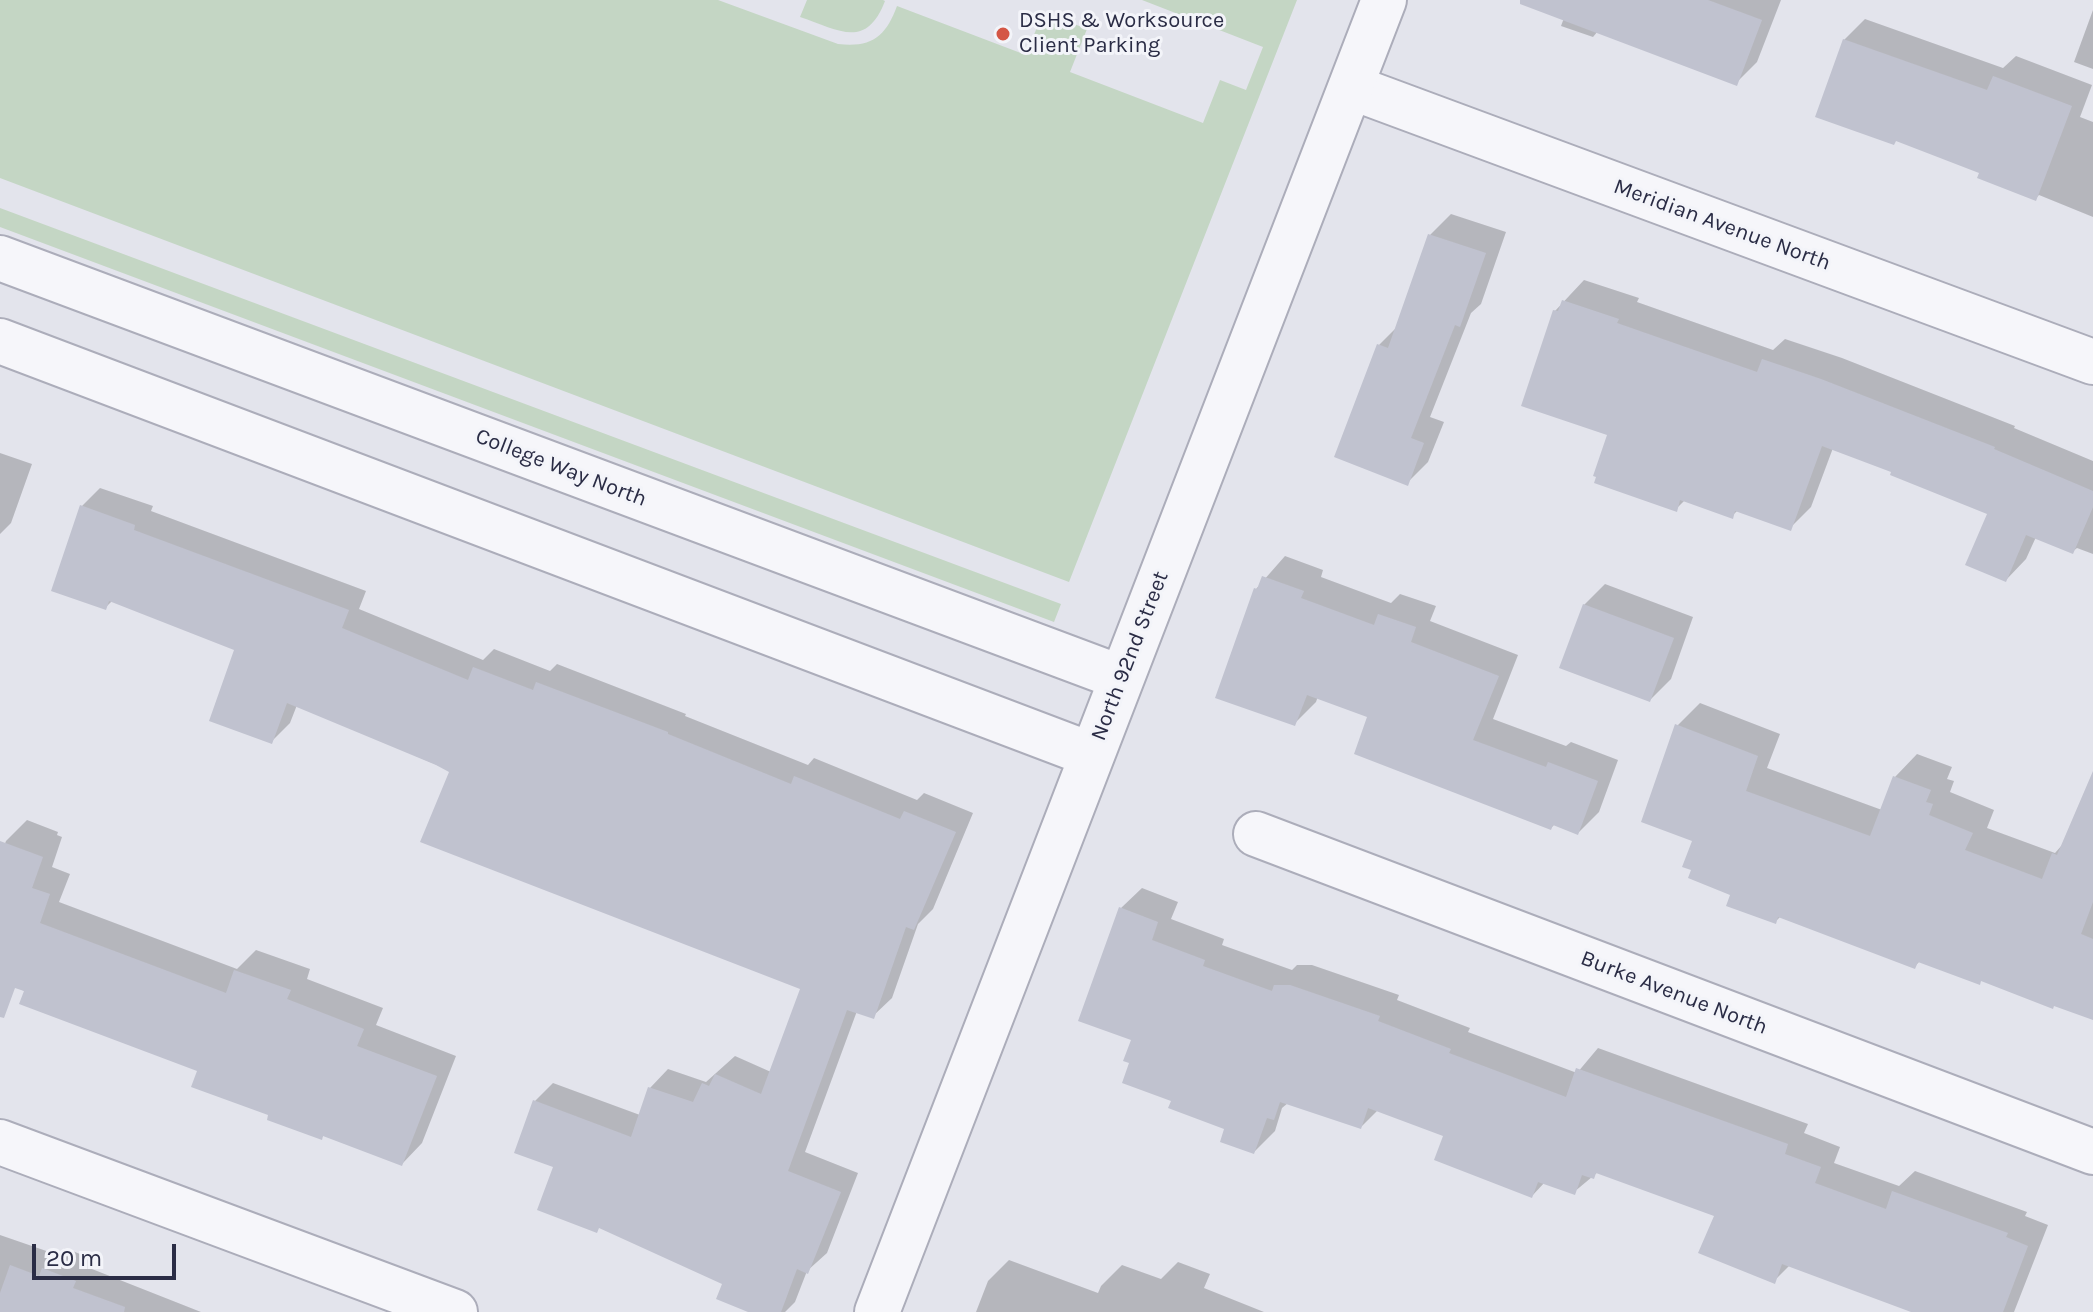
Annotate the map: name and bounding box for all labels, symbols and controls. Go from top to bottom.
place label: DSHS & Worksource Client Parking [1019,8,1224,60]
marker: DSHS & Worksource Client Parking [994,25,1012,43]
street label: Meridian Avenue North [1610,173,1834,277]
street label: College Way North [472,423,650,513]
street label: North 92nd Street [1086,568,1174,744]
street label: Burke Avenue North [1577,945,1771,1041]
scale bar [36,1228,180,1278]
text: 20 m [46,1244,102,1272]

